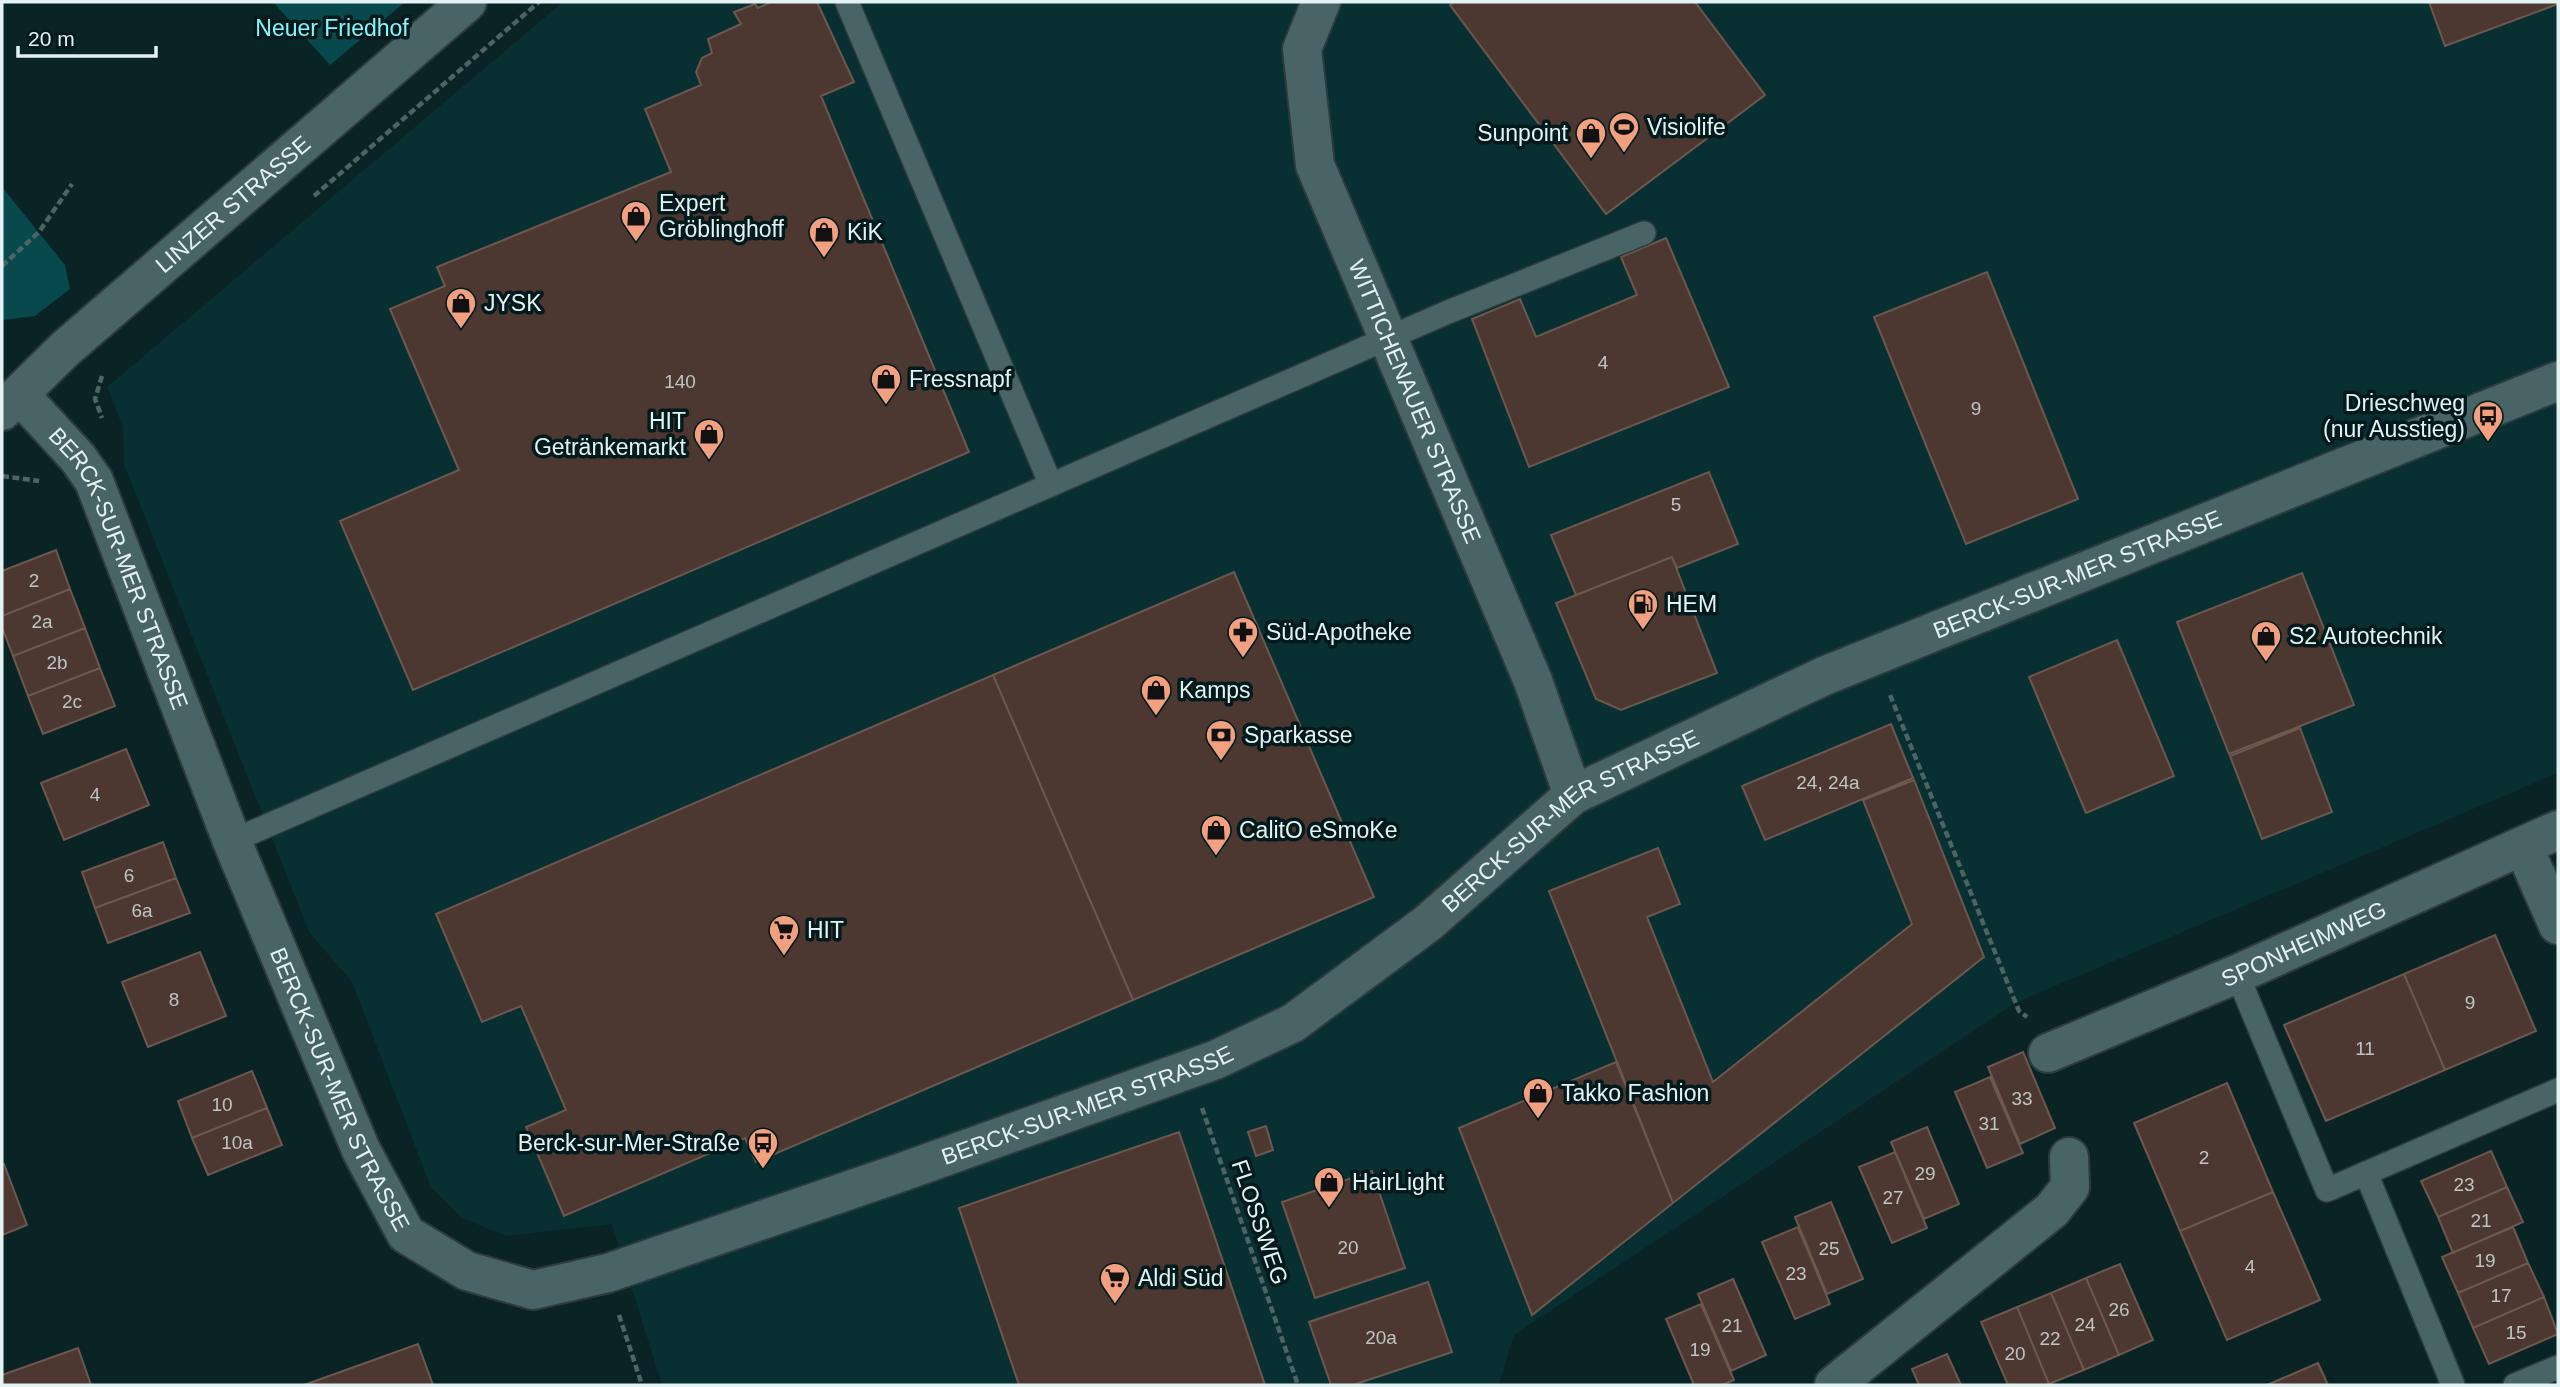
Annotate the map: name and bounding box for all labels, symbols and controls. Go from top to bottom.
scale bar [18,14,156,58]
park label: Neuer Friedhof [255,15,409,41]
text: 20 m [28,27,75,50]
sports icon: Visiolife [1607,110,1641,154]
place label: Visiolife [1647,114,1726,140]
shop icon: Sunpoint [1574,116,1608,160]
place label: Sunpoint [1477,120,1569,146]
street label: LINZER STRASSE [150,130,315,278]
place label: Expert Gröblinghoff [659,190,784,242]
shop icon: Expert Gröblinghoff [619,199,653,243]
shop icon: KiK [807,215,841,259]
place label: KiK [847,219,883,245]
street label: WITTICHENAUER STRASSE [1343,256,1486,547]
shop icon: JYSK [444,286,478,330]
place label: JYSK [484,290,542,316]
house number: 4 [1598,352,1609,373]
shop icon: Fressnapf [869,362,903,406]
place label: Fressnapf [909,366,1012,392]
house number: 140 [664,371,696,392]
place label: Drieschweg (nur Ausstieg) [2323,390,2465,442]
house number: 9 [1971,398,1981,419]
bus stop icon: Drieschweg (nur Ausstieg) [2471,399,2505,443]
place label: HIT Getränkemarkt [534,408,687,460]
shop icon: HIT Getränkemarkt [692,417,726,461]
street label: BERCK-SUR-MER STRASSE [44,422,193,713]
house number: 5 [1671,494,1681,515]
street label: BERCK-SUR-MER STRASSE [1929,505,2225,644]
house number: 2 [29,570,39,591]
fuel station icon: HEM [1626,587,1660,631]
place label: HEM [1666,591,1717,617]
house number: 2a [31,611,53,632]
pharmacy icon: Süd-Apotheke [1226,615,1260,659]
place label: Süd-Apotheke [1266,619,1412,645]
shop icon: S2 Autotechnik [2249,619,2283,663]
place label: S2 Autotechnik [2289,623,2443,649]
house number: 2b [46,652,68,673]
shop icon: Kamps [1139,673,1173,717]
place label: Kamps [1179,677,1251,703]
house number: 2c [62,691,82,712]
bank icon: Sparkasse [1204,718,1238,762]
place label: Sparkasse [1244,722,1353,748]
street label: BERCK-SUR-MER STRASSE [1437,724,1703,918]
house number: 24, 24a [1796,772,1860,793]
house number: 4 [90,784,101,805]
shop icon: CalitO eSmoKe [1199,813,1233,857]
place label: CalitO eSmoKe [1239,817,1398,843]
house number: 6 [124,865,134,886]
street label: SPONHEIMWEG [2218,896,2390,992]
house number: 6a [131,900,153,921]
supermarket icon: HIT [767,913,801,957]
place label: HIT [807,917,844,943]
street label: BERCK-SUR-MER STRASSE [265,944,415,1236]
house number: 8 [169,989,179,1010]
house number: 9 [2465,992,2475,1013]
house number: 11 [2355,1038,2375,1059]
street label: BERCK-SUR-MER STRASSE [938,1040,1237,1170]
shop icon: Takko Fashion [1521,1076,1555,1120]
place label: Takko Fashion [1561,1080,1709,1106]
house number: 33 [2011,1088,2033,1109]
house number: 10 [211,1094,233,1115]
house number: 31 [1978,1113,2000,1134]
bus stop icon: Berck-sur-Mer-Straße [746,1126,780,1170]
place label: Berck-sur-Mer-Straße [518,1130,740,1156]
house number: 10a [221,1132,253,1153]
house number: 2 [2199,1147,2209,1168]
street label: FLOSSWEG [1226,1156,1294,1288]
house number: 29 [1914,1163,1936,1184]
shop icon: HairLight [1312,1165,1346,1209]
place label: HairLight [1352,1169,1445,1195]
house number: 23 [2453,1174,2475,1195]
house number: 27 [1882,1187,1904,1208]
house number: 21 [2470,1210,2492,1231]
house number: 20 [1337,1237,1359,1258]
house number: 25 [1818,1238,1840,1259]
house number: 19 [2474,1250,2496,1271]
house number: 4 [2245,1256,2256,1277]
supermarket icon: Aldi Süd [1098,1261,1132,1305]
house number: 23 [1785,1263,1807,1284]
place label: Aldi Süd [1138,1265,1224,1291]
house number: 17 [2490,1285,2512,1306]
house number: 26 [2108,1299,2130,1320]
house number: 24 [2074,1314,2096,1335]
house number: 21 [1721,1315,1743,1336]
house number: 15 [2505,1322,2527,1343]
house number: 20a [1365,1327,1397,1348]
house number: 22 [2039,1328,2061,1349]
house number: 19 [1689,1339,1711,1360]
house number: 20 [2004,1343,2026,1364]

